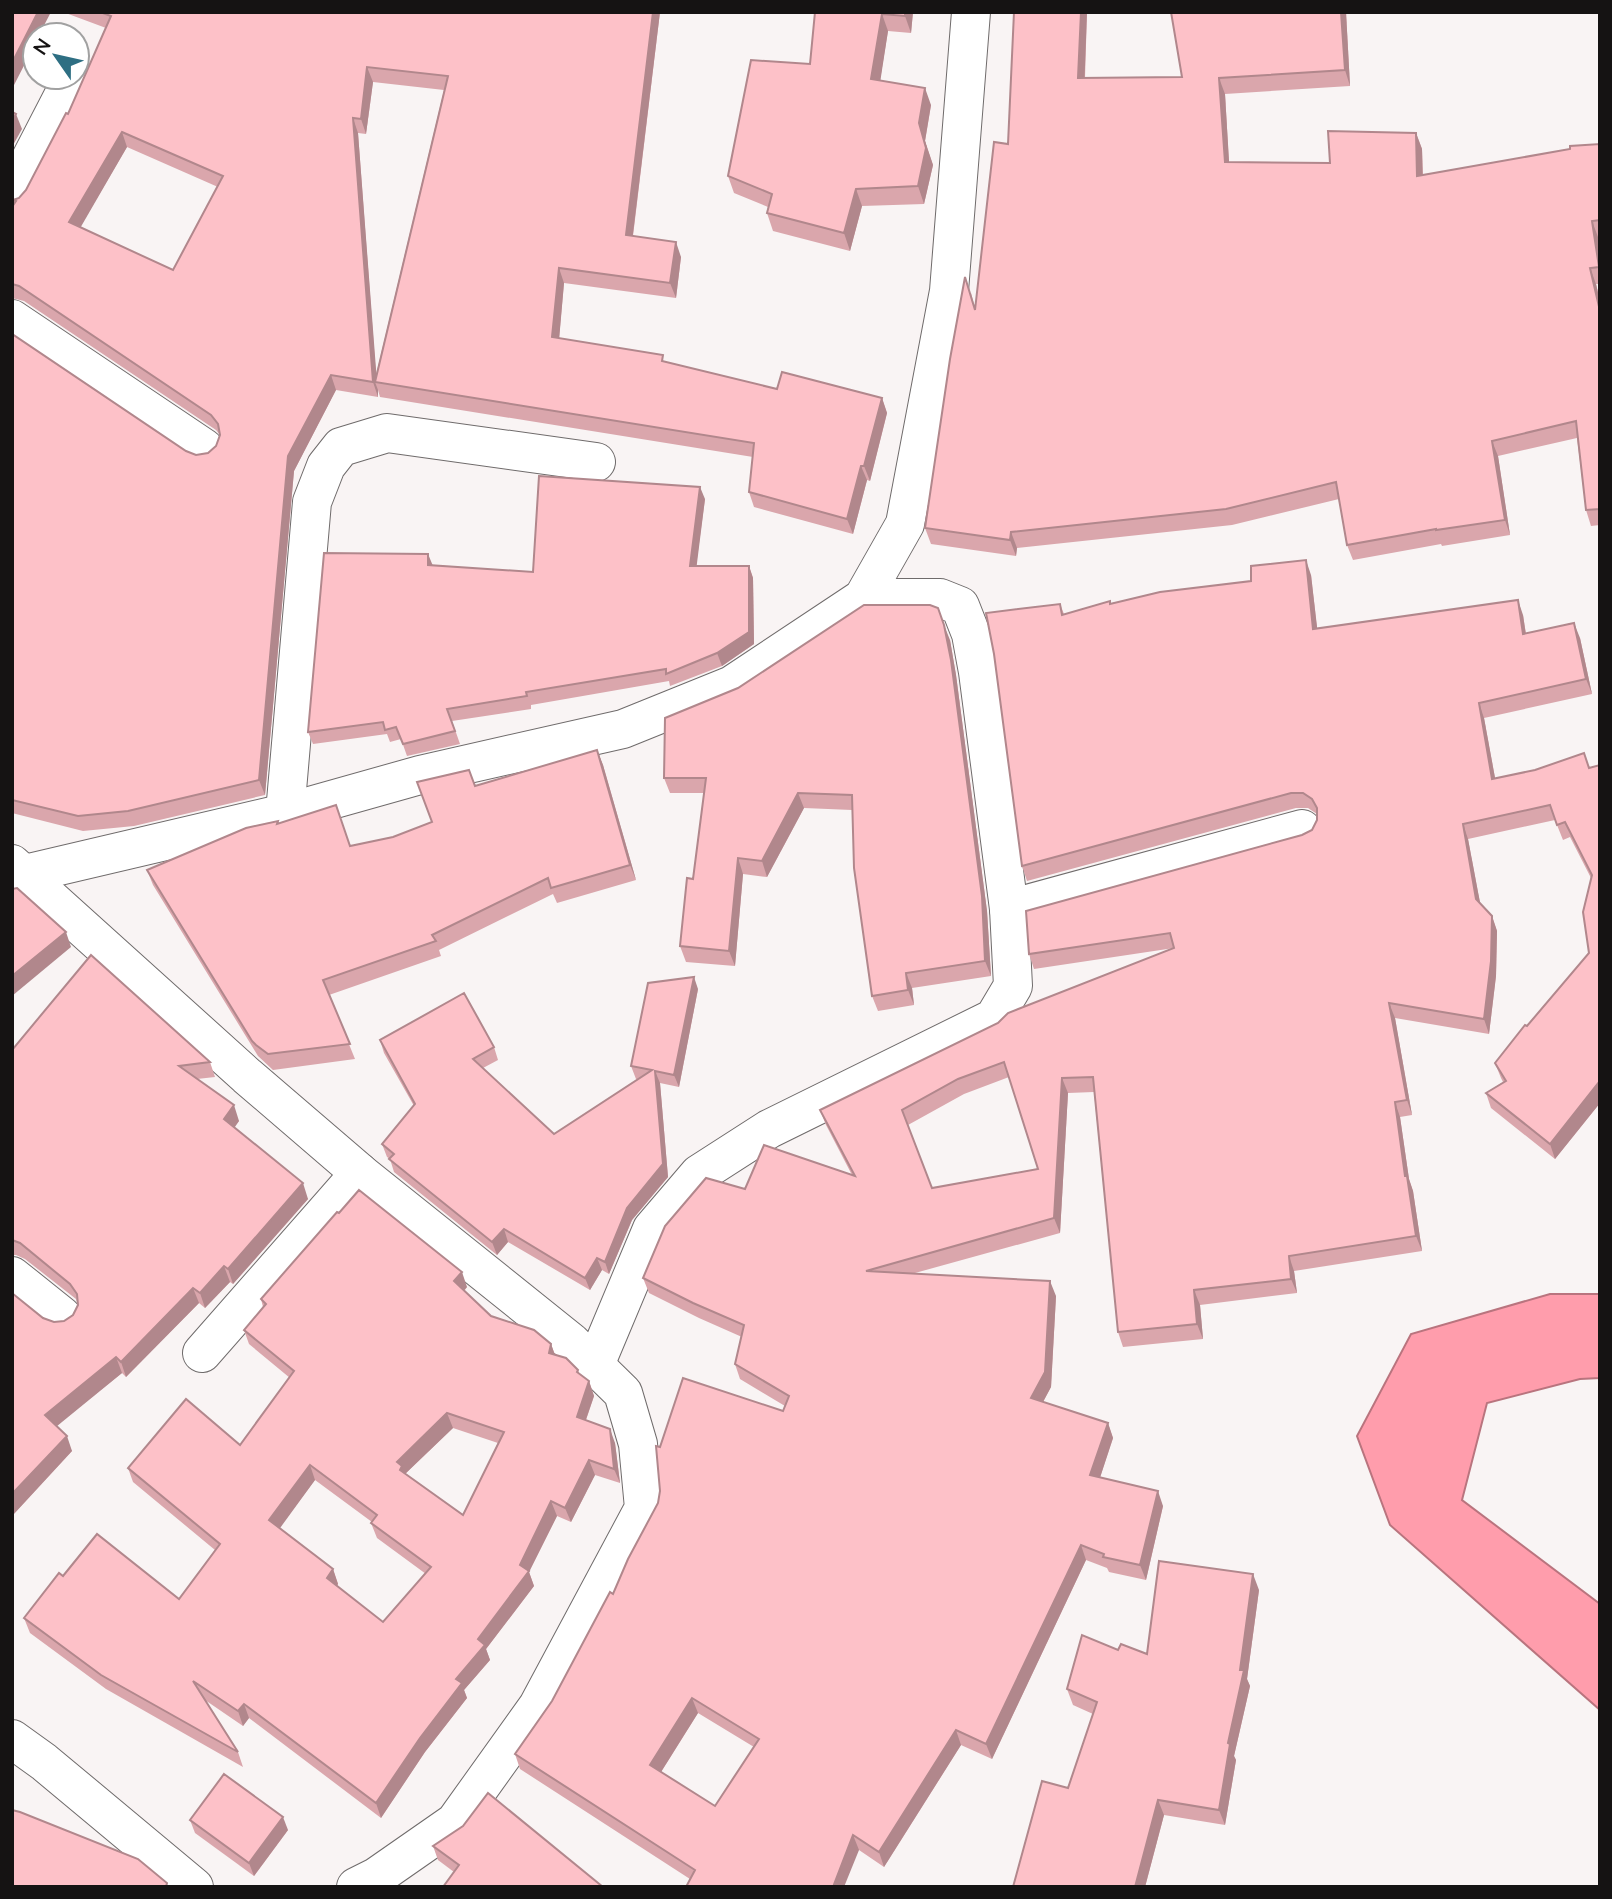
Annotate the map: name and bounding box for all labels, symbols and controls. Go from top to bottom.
north arrow [21,21,91,91]
text: N [28,34,55,59]

